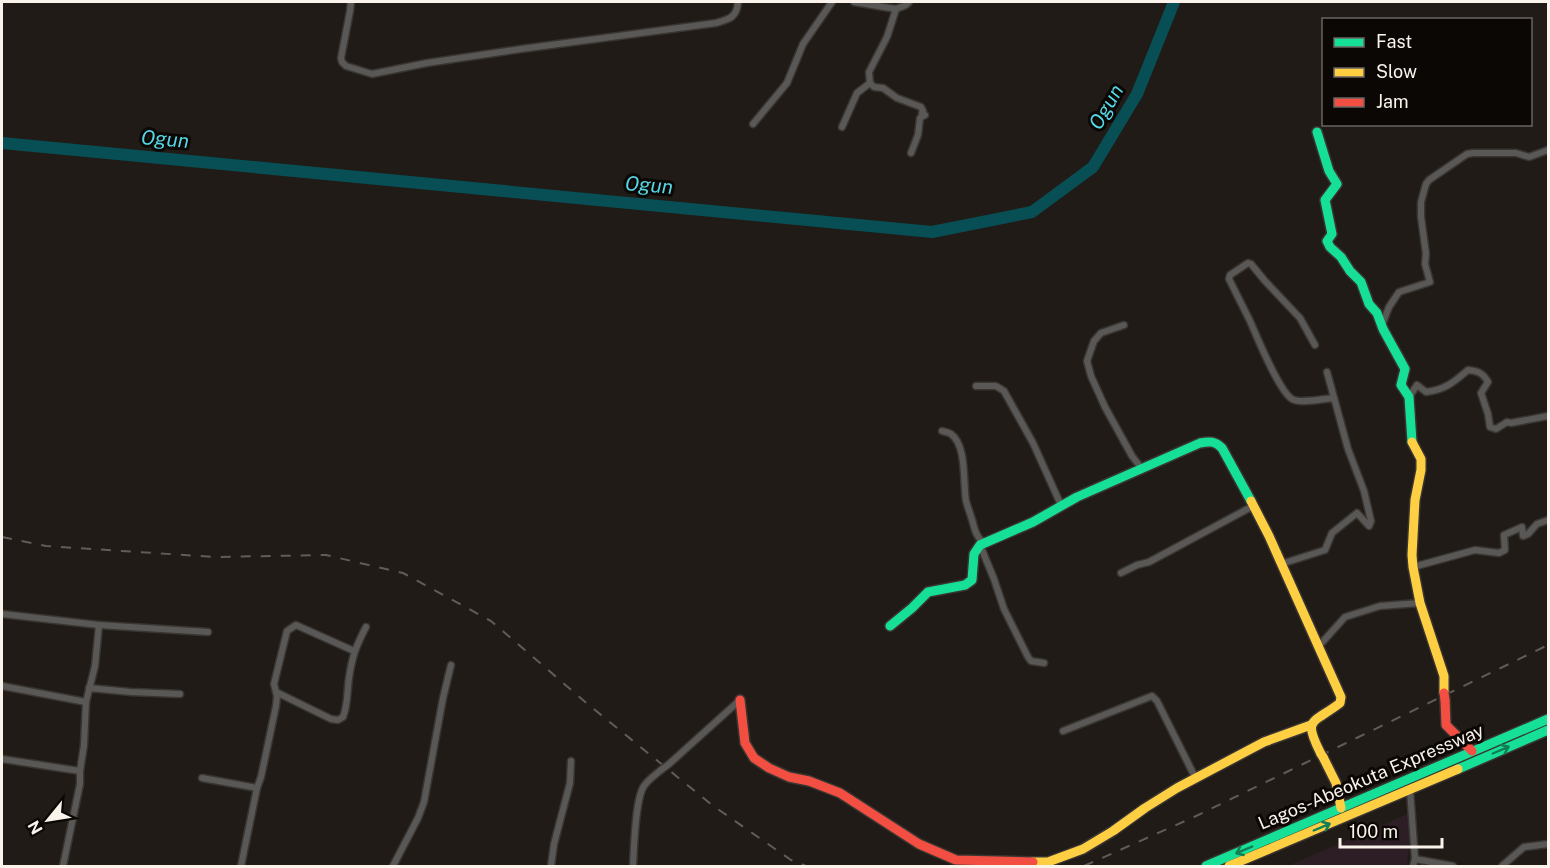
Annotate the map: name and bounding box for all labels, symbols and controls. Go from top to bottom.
legend [1322,18,1532,126]
text: Fast [1376,31,1412,52]
text: Slow [1376,61,1417,82]
water label: Ogun [1084,80,1128,134]
text: Jam [1376,91,1409,112]
water label: Ogun [140,125,190,153]
water label: Ogun [624,171,674,199]
street label: Lagos-Abeokuta Expressway [1255,719,1487,834]
one-way arrow [1491,744,1509,756]
north arrow [18,790,78,850]
scale bar [1340,811,1442,849]
text: N [24,817,47,837]
one-way arrow [1312,821,1330,832]
text: 100 m [1349,821,1398,842]
one-way arrow [1236,845,1254,856]

